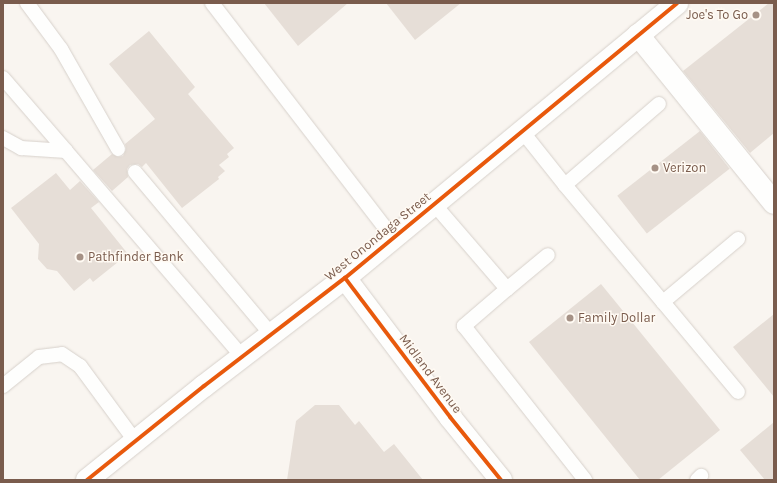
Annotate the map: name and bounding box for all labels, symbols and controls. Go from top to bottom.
place label: Joe's To Go [686,7,748,23]
marker: Joe's To Go [751,10,761,20]
place label: Verizon [663,160,706,176]
marker: Verizon [650,163,660,173]
street label: West Onondaga Street [322,189,434,285]
place label: Pathfinder Bank [88,249,184,265]
marker: Pathfinder Bank [75,252,85,262]
place label: Family Dollar [578,310,655,326]
marker: Family Dollar [565,313,575,323]
street label: Midland Avenue [395,331,465,417]

